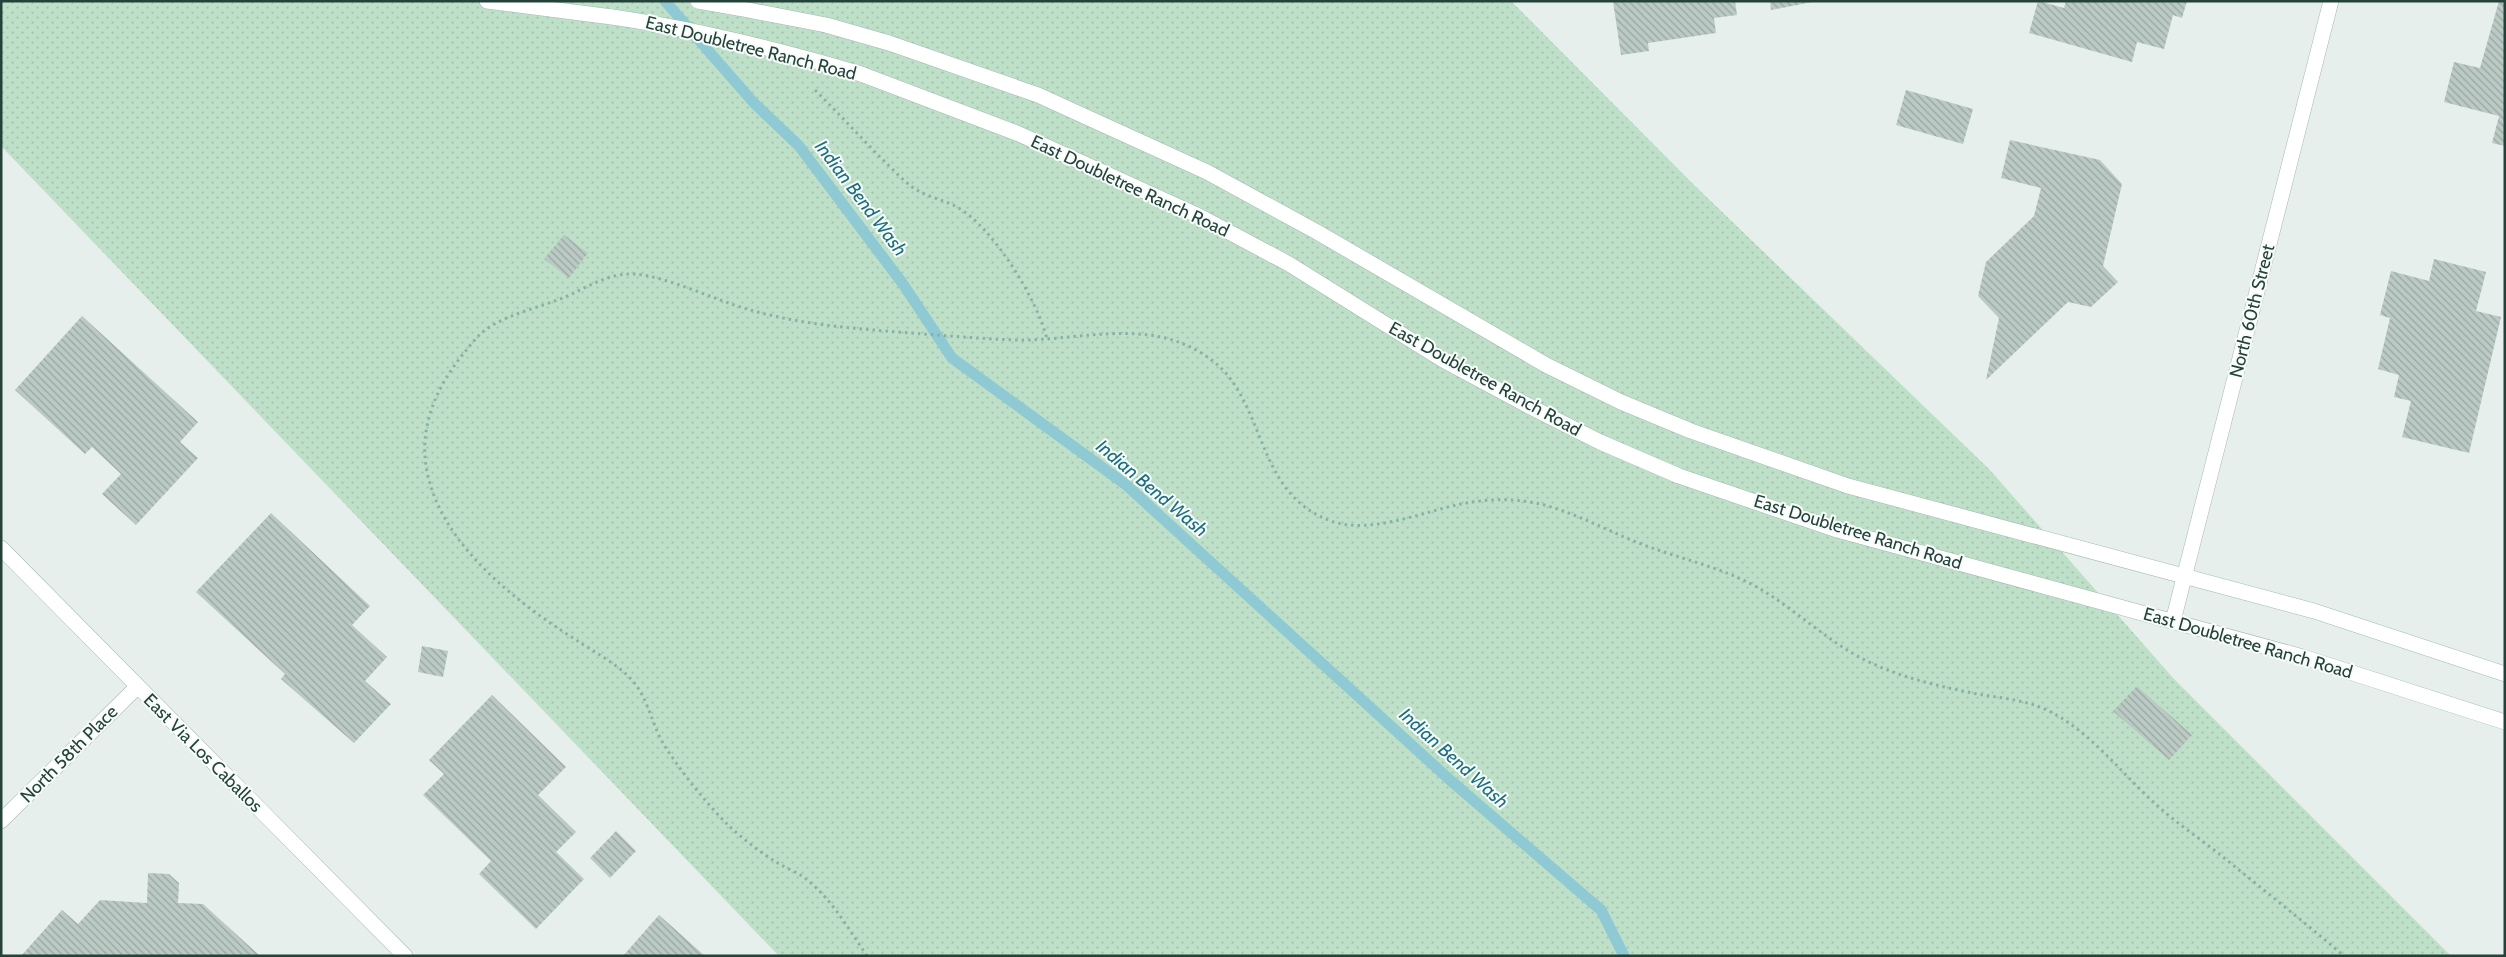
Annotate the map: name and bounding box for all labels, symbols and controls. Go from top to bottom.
street label: East Doubletree Ranch Road [643,11,859,85]
street label: East Doubletree Ranch Road [1027,130,1233,242]
water label: Indian Bend Wash [810,136,912,260]
street label: North 60th Street [2225,242,2279,380]
street label: East Doubletree Ranch Road [1385,317,1585,441]
water label: Indian Bend Wash [1091,435,1213,541]
street label: East Doubletree Ranch Road [1751,490,1965,574]
street label: East Doubletree Ranch Road [2141,603,2355,683]
street label: East Via Los Caballos [139,689,267,817]
street label: North 58th Place [16,701,122,807]
water label: Indian Bend Wash [1395,703,1513,813]

